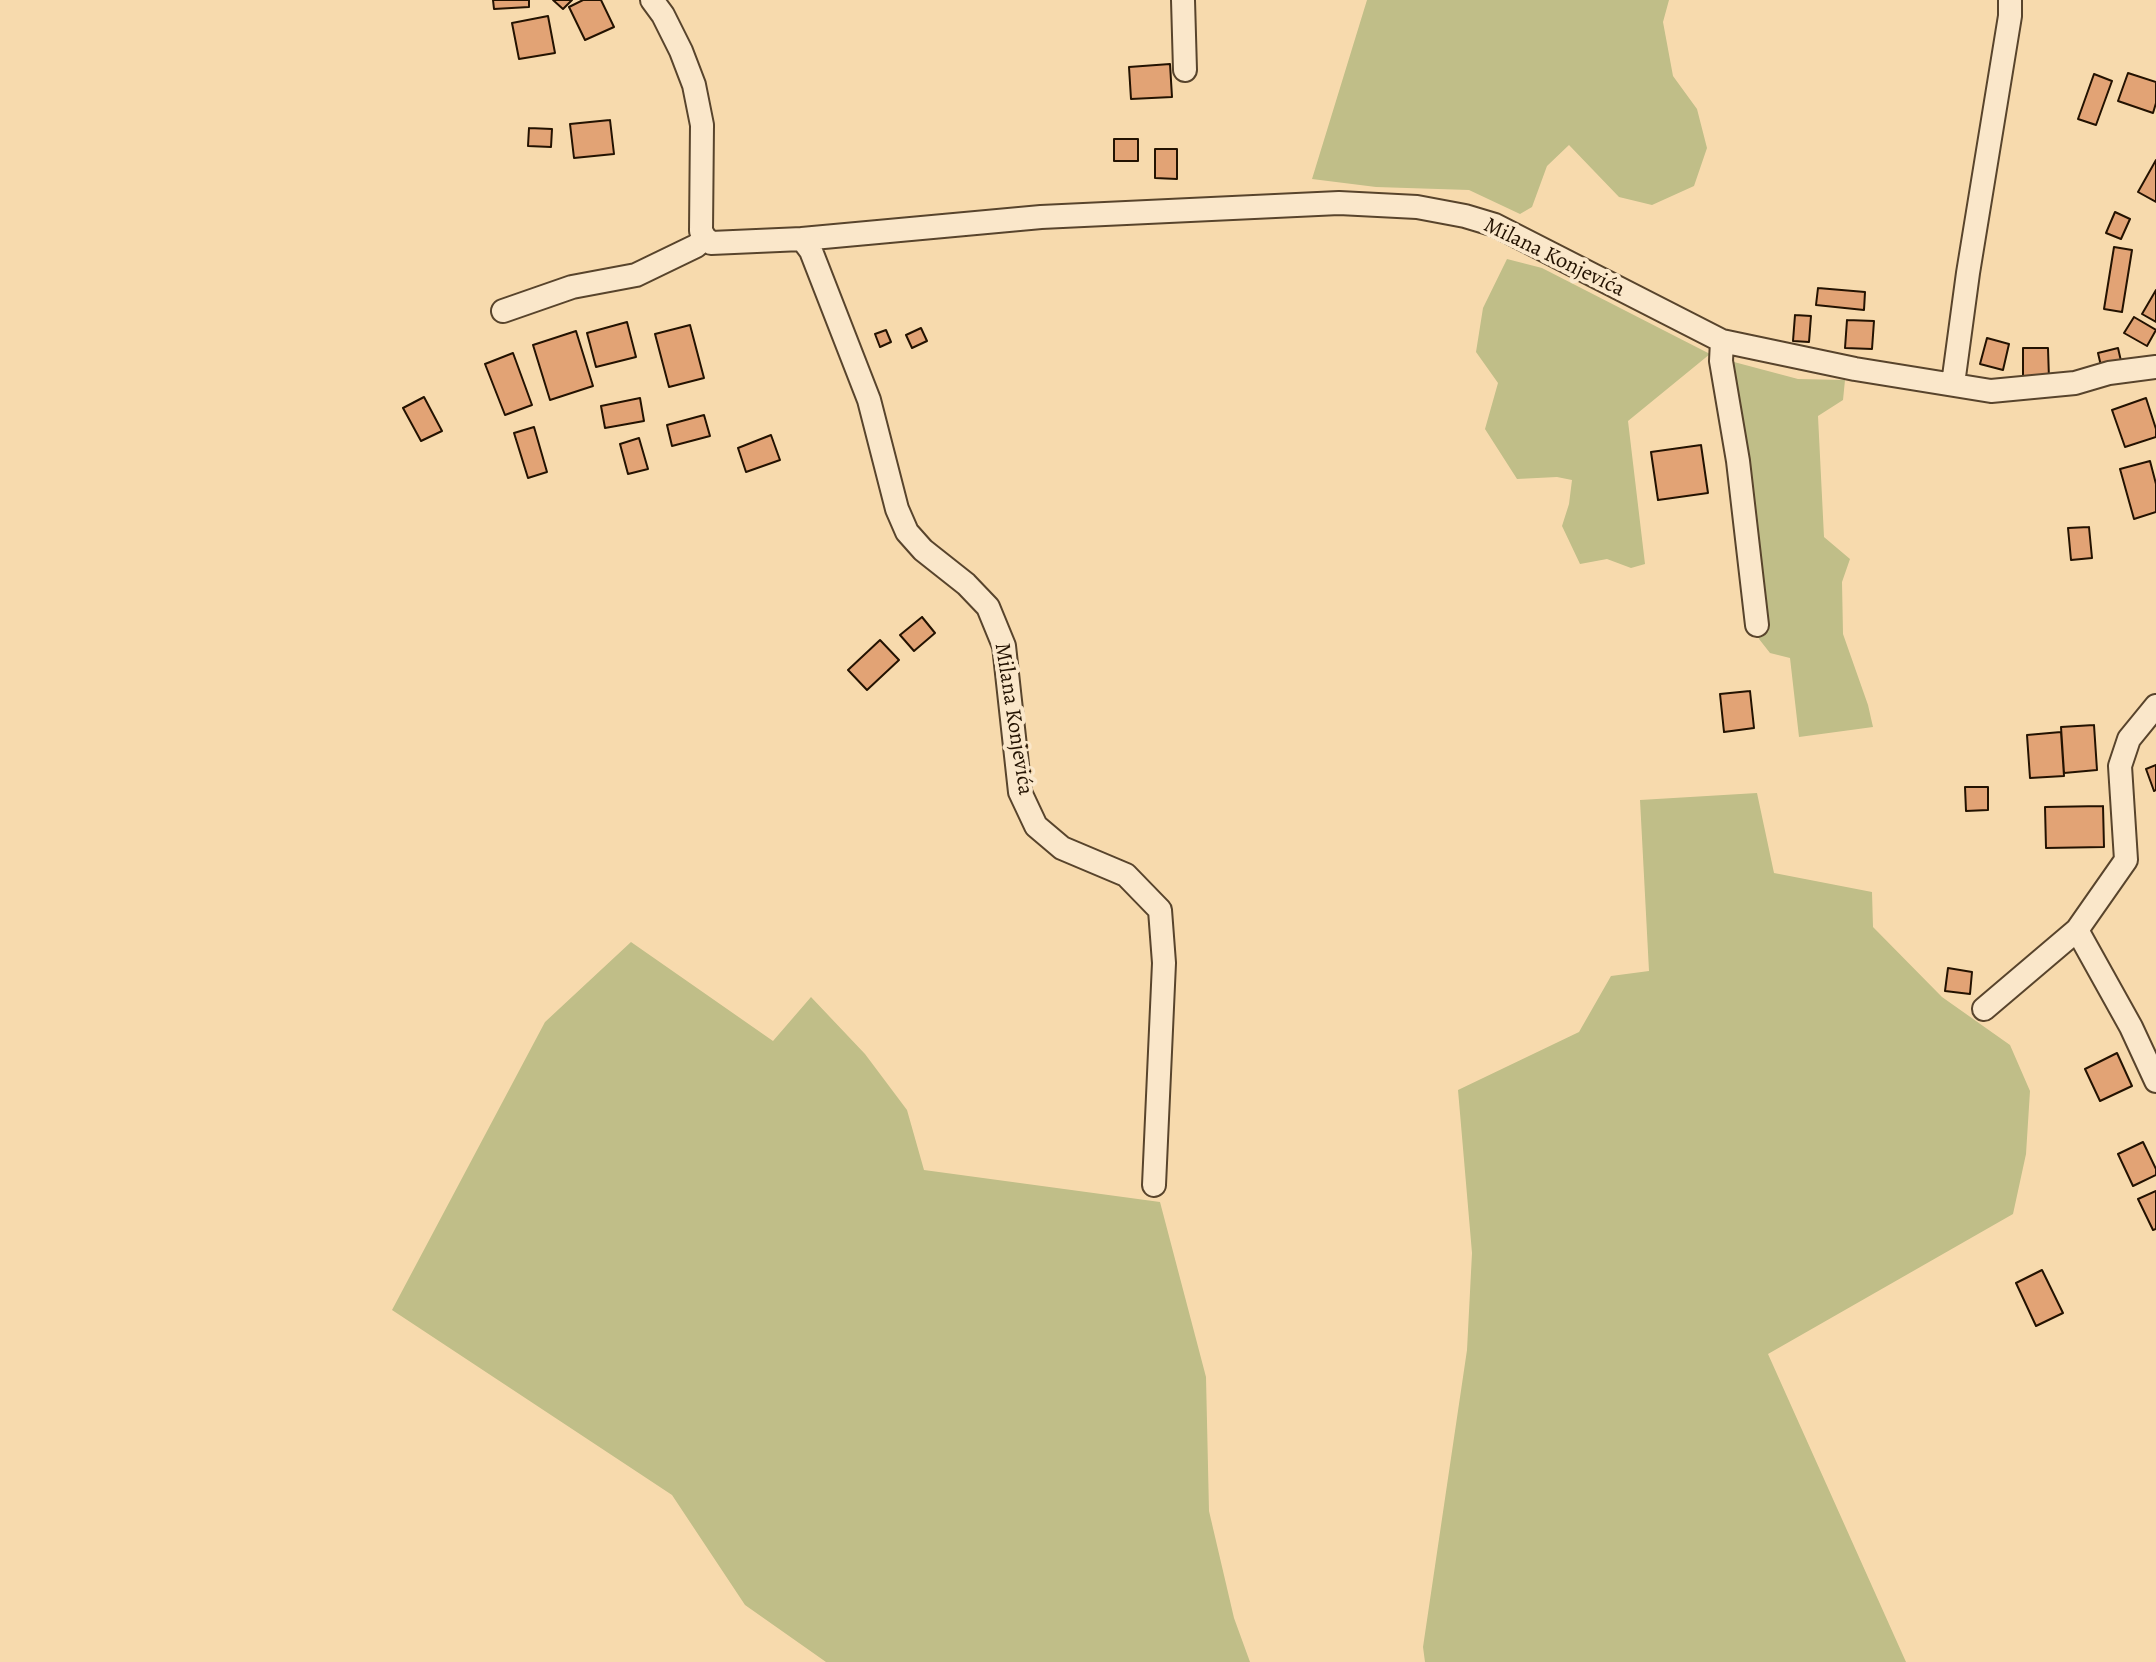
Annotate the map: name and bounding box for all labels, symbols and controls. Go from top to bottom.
street label: Milana Konjevića [1479,212,1629,304]
street label: Milana Konjevića [988,641,1038,797]

